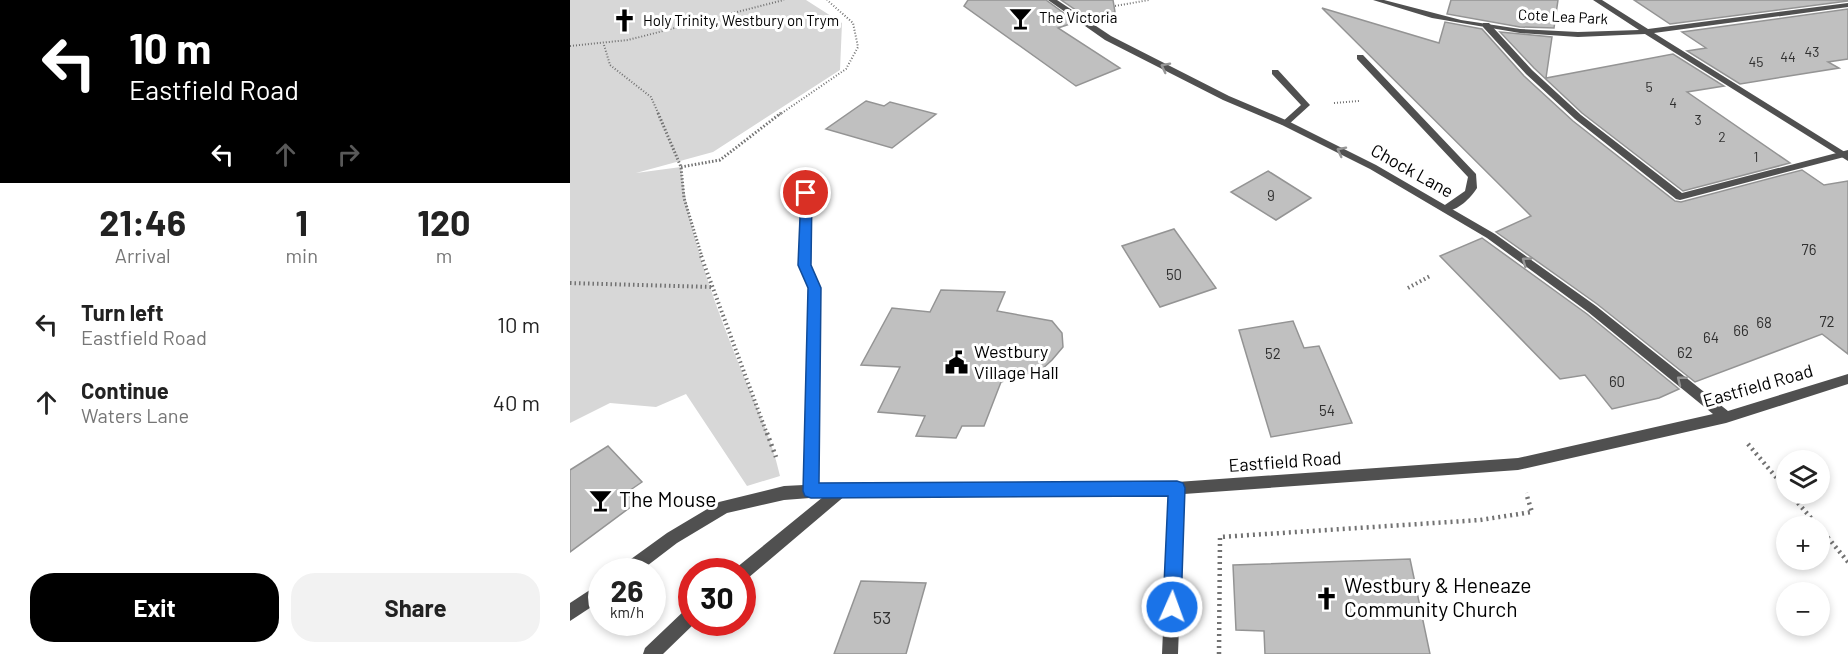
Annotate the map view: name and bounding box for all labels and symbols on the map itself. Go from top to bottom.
bar icon: The Victoria [1008,5,1034,31]
street label: Cote Lea Park [1518,5,1609,27]
church icon: Holy Trinity, Westbury on Trym [612,8,638,34]
place label: The Victoria [1039,8,1117,26]
place label: Holy Trinity, Westbury on Trym [643,11,839,29]
house number: 43 [1805,43,1819,60]
house number: 44 [1780,48,1796,65]
house number: 45 [1749,53,1763,70]
one-way arrow [1161,63,1171,74]
house number: 5 [1645,78,1653,95]
house number: 4 [1669,94,1677,111]
house number: 3 [1694,111,1702,128]
house number: 2 [1718,128,1726,145]
street label: Chock Lane [1367,138,1458,202]
one-way arrow [1336,147,1347,158]
house number: 1 [1754,148,1758,165]
pin [780,167,831,218]
house number: 9 [1267,186,1275,204]
house number: 76 [1802,240,1816,258]
one-way arrow [1522,257,1533,268]
house number: 50 [1166,265,1182,283]
house number: 72 [1819,312,1835,330]
house number: 68 [1756,313,1772,331]
house number: 66 [1733,321,1749,339]
house number: 64 [1703,328,1719,346]
place label: Westbury Village Hall [974,340,1059,383]
house number: 62 [1677,343,1693,361]
house number: 52 [1265,344,1281,362]
public building icon: Westbury Village Hall [943,349,969,375]
street label: Eastfield Road [1700,359,1815,411]
house number: 60 [1609,372,1625,390]
one-way arrow [1676,377,1687,388]
house number: 54 [1319,401,1335,419]
street label: Eastfield Road [1228,446,1342,476]
place label: The Mouse [619,486,717,511]
bar icon: The Mouse [588,487,614,513]
speed limit sign: 30 [678,558,756,636]
place label: Westbury & Heneaze Community Church [1344,572,1531,621]
position arrow [1140,575,1204,639]
church icon: Westbury & Heneaze Community Church [1313,585,1339,611]
house number: 53 [873,606,891,628]

